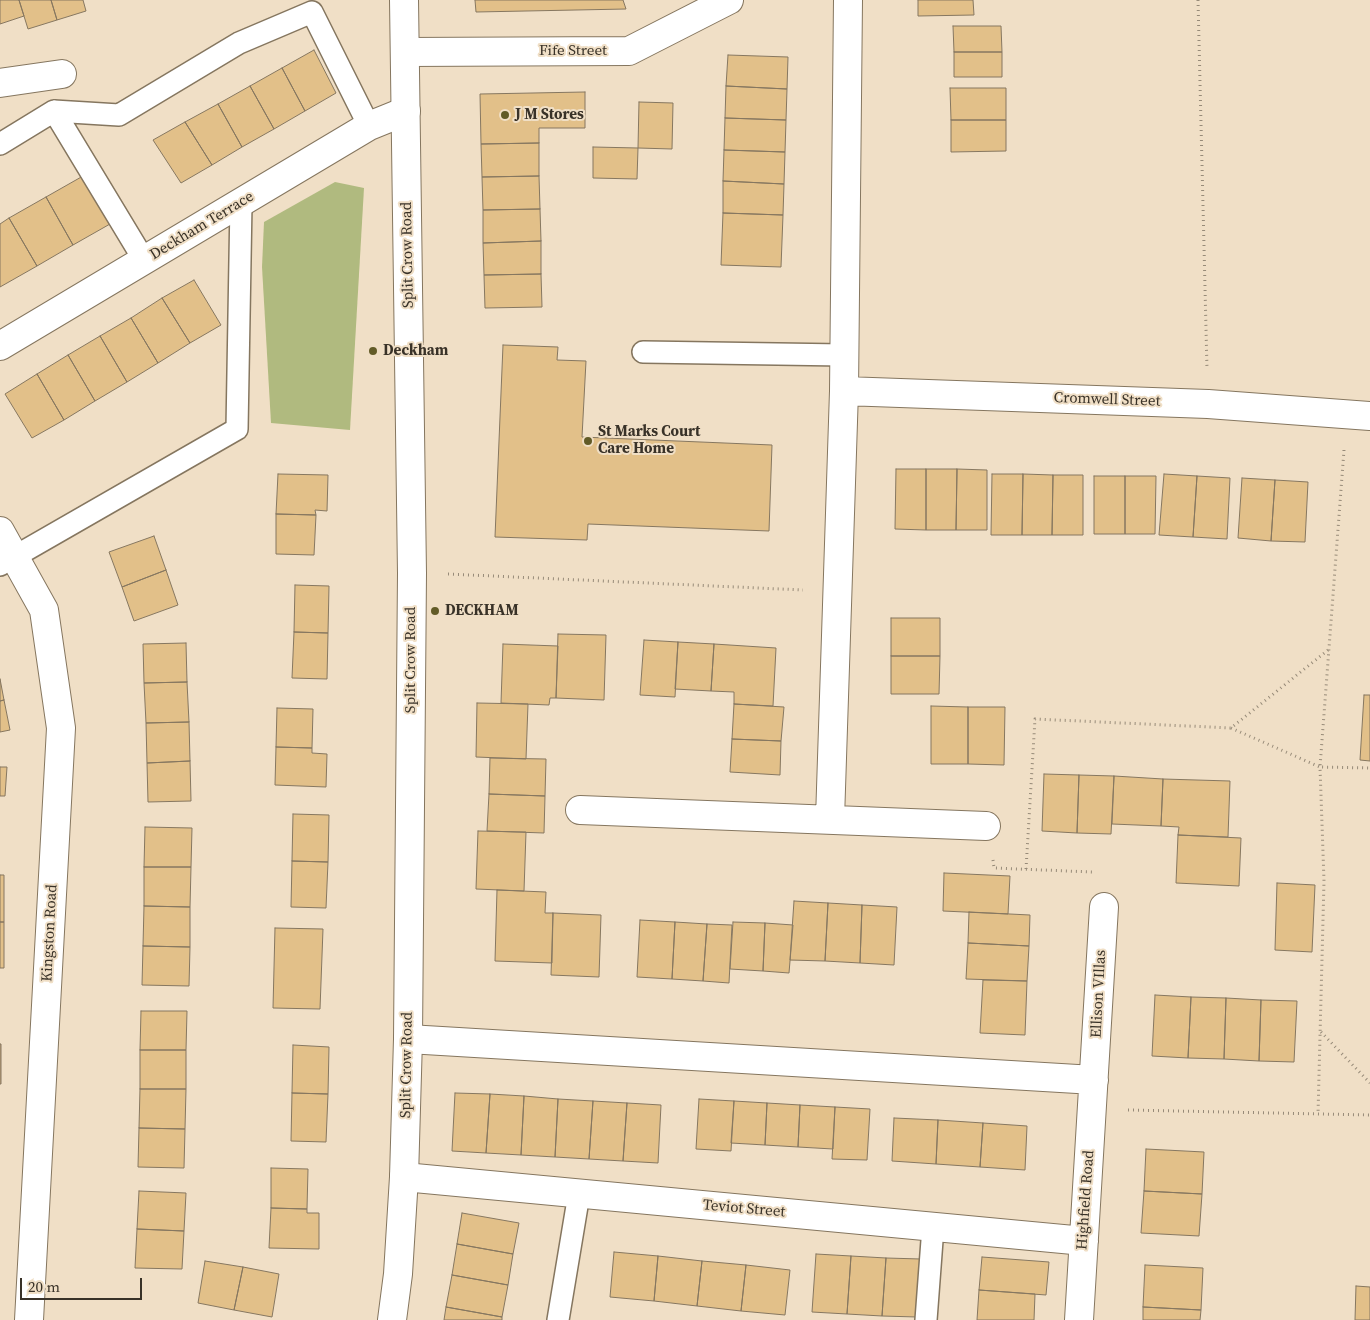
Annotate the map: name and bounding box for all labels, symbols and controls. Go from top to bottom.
street label: Fife Street [539,42,607,60]
place label: J M Stores [515,106,584,124]
marker: J M Stores [499,109,511,121]
street label: Deckham Terrace [147,188,257,264]
street label: Split Crow Road [398,202,418,308]
place label: Deckham [383,342,448,360]
marker: Deckham [367,345,379,357]
street label: Cromwell Street [1053,389,1161,411]
place label: St Marks Court Care Home [598,423,700,458]
marker: St Marks Court Care Home [582,435,594,447]
place label: DECKHAM [445,602,519,620]
marker: DECKHAM [429,605,441,617]
street label: Split Crow Road [402,607,420,713]
street label: Kingston Road [38,884,62,982]
street label: Ellison VIllas [1088,949,1110,1039]
street label: Split Crow Road [397,1012,417,1118]
street label: Highfield Road [1074,1149,1098,1251]
street label: Teviot Street [702,1196,786,1222]
scale bar [22,1268,145,1300]
text: 20 m [28,1276,60,1297]

